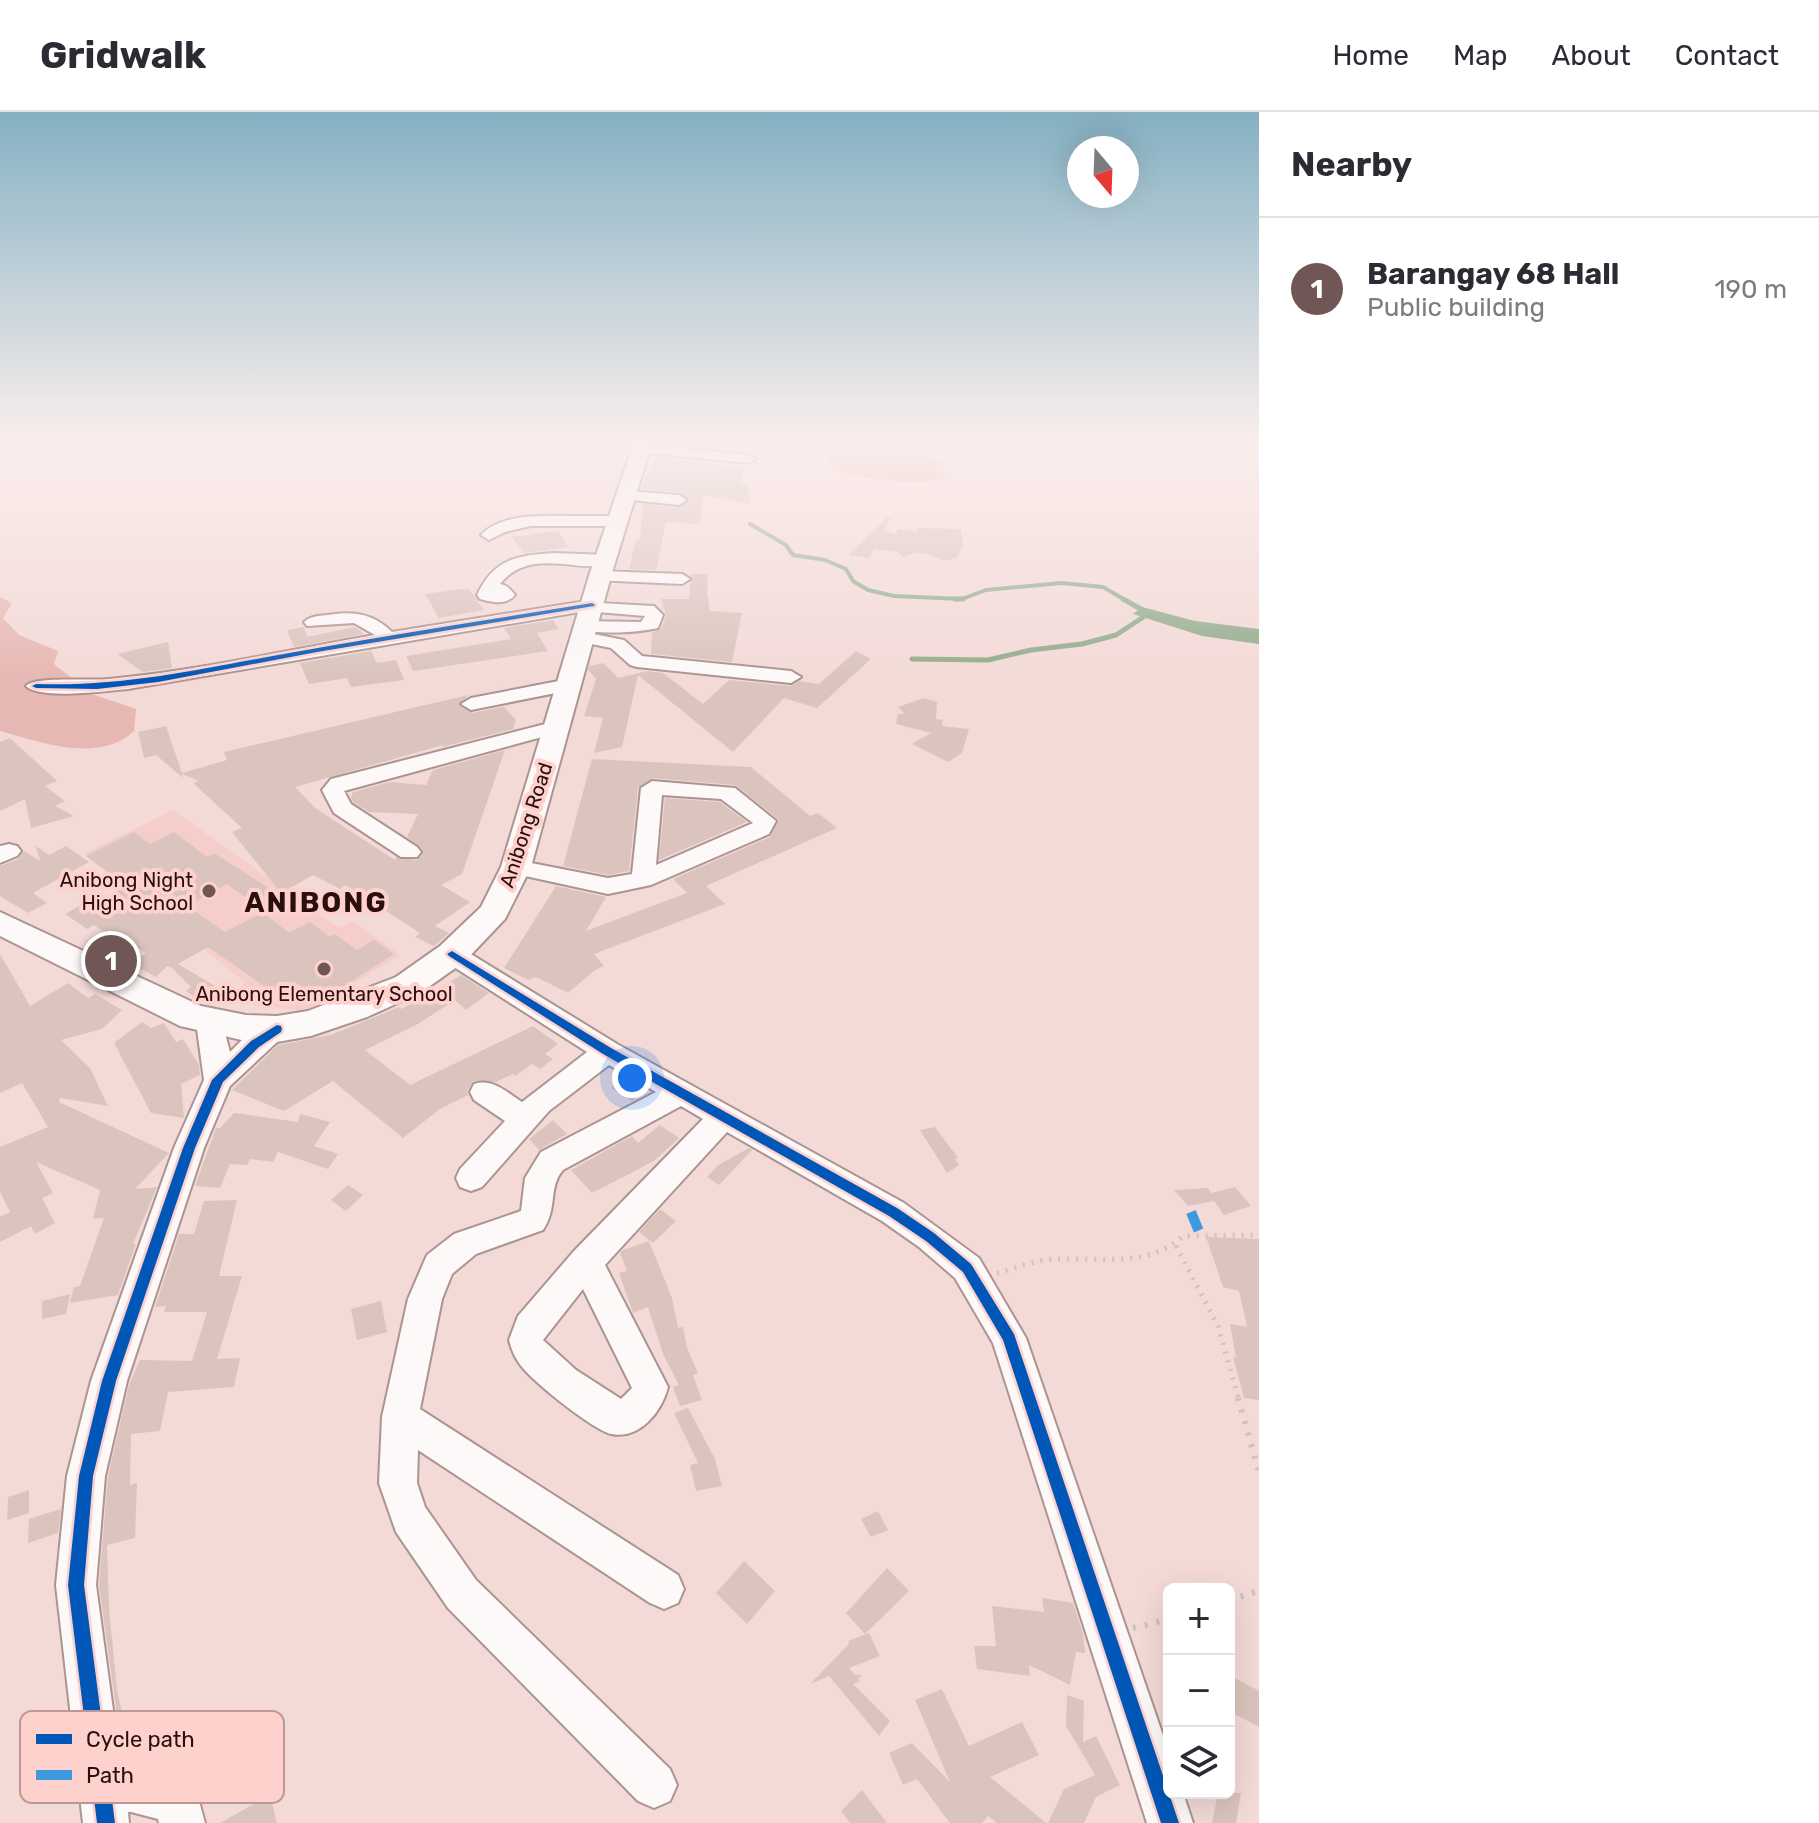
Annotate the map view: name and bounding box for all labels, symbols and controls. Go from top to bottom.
text: Gridwalk [40,32,206,78]
text: Home [1332,39,1409,72]
text: Map [1453,39,1507,72]
text: About [1551,39,1631,72]
text: Contact [1675,39,1779,72]
north arrow [1067,136,1139,208]
text: Nearby [1291,144,1412,185]
text: Barangay 68 Hall [1367,256,1619,292]
text: 1 [1311,274,1323,305]
text: 190 m [1714,274,1787,305]
text: Public building [1367,292,1545,323]
street label: Anibong Road [494,759,558,891]
place label: Anibong Night High School [60,868,193,915]
marker: Anibong Night High School [200,882,218,900]
district label: ANIBONG [244,886,388,919]
pin: 1 [85,931,137,991]
marker: Anibong Elementary School [315,960,333,978]
place label: Anibong Elementary School [195,982,453,1006]
your location [612,1058,652,1098]
map controls [1163,1583,1235,1799]
button: + [1163,1583,1235,1655]
button: − [1163,1655,1235,1727]
legend [20,1711,284,1803]
text: Cycle path [86,1726,195,1753]
button: layers [1163,1727,1235,1799]
text: Path [86,1762,134,1789]

